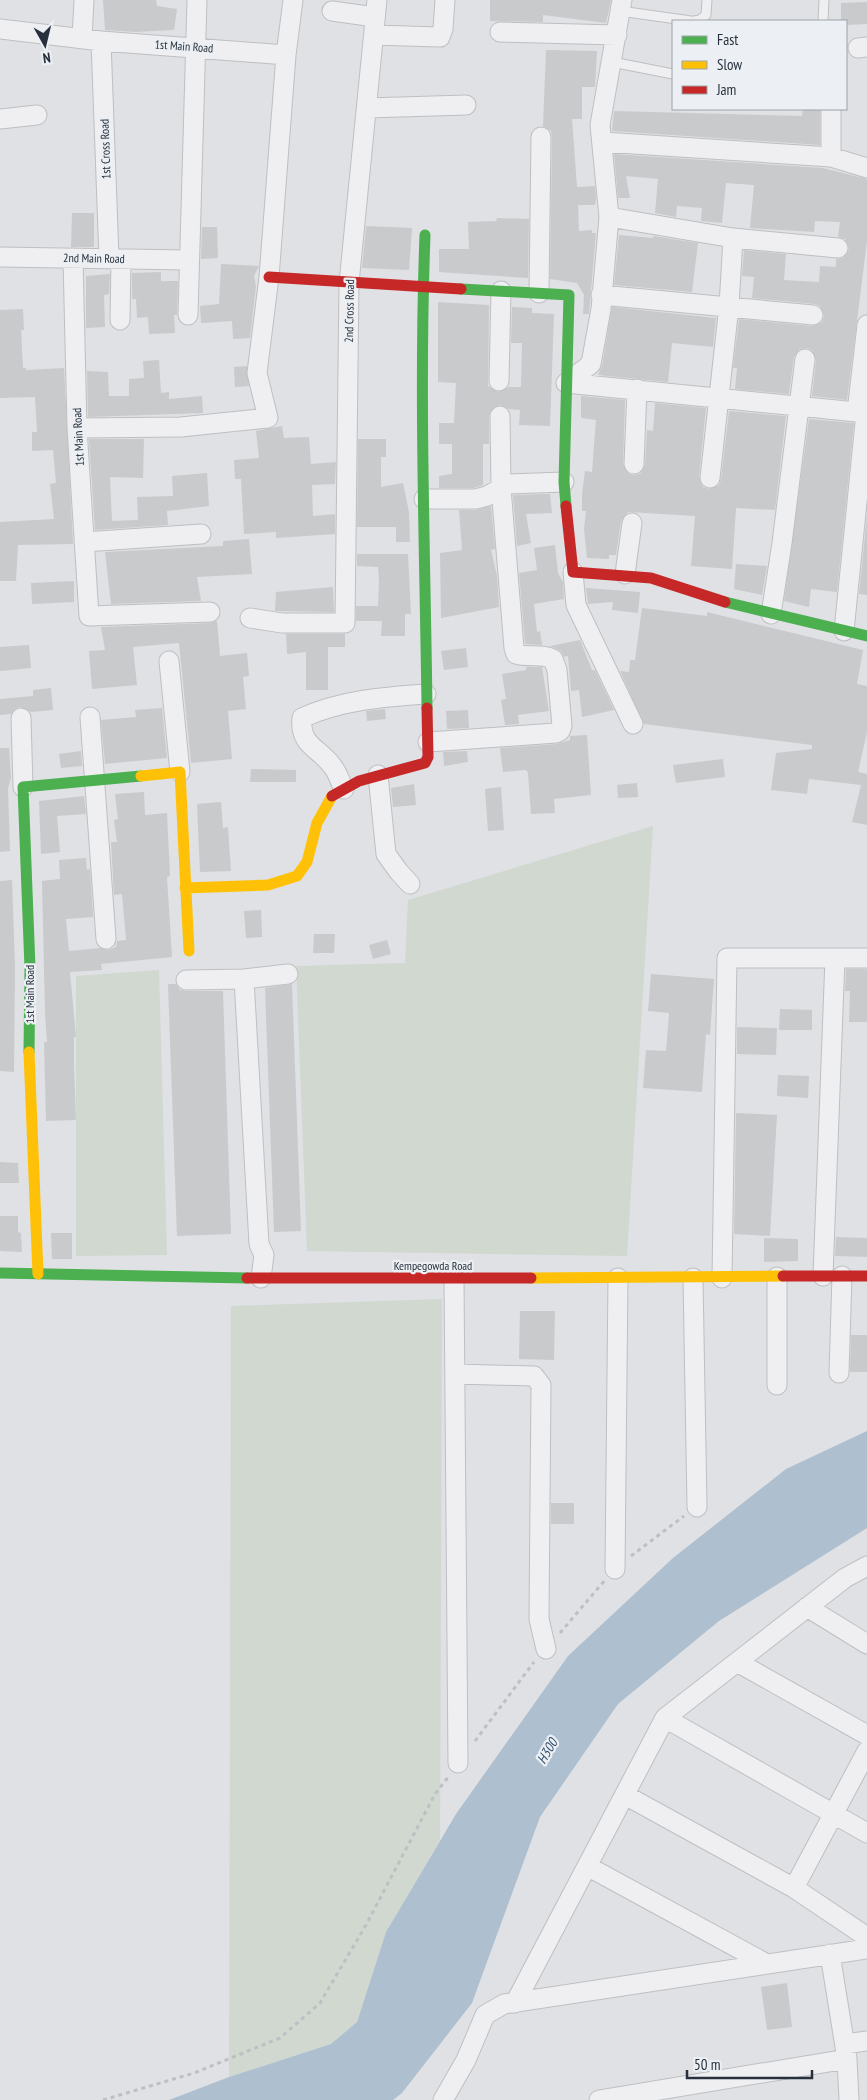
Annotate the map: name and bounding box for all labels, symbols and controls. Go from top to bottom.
north arrow [20,20,70,70]
legend [672,20,847,110]
text: Fast [717,30,738,49]
street label: 1st Main Road [154,36,214,56]
text: N [42,48,52,67]
text: Slow [717,55,742,74]
text: Jam [716,80,736,99]
street label: 1st Cross Road [96,119,114,179]
street label: 2nd Main Road [63,250,125,266]
street label: 2nd Cross Road [341,279,357,343]
street label: 1st Main Road [69,407,87,467]
street label: 1st Main Road [22,965,37,1023]
street label: Kempegowda Road [394,1258,472,1273]
water label: H300 [532,1734,562,1767]
scale bar [687,2048,812,2080]
text: 50 m [694,2055,720,2074]

